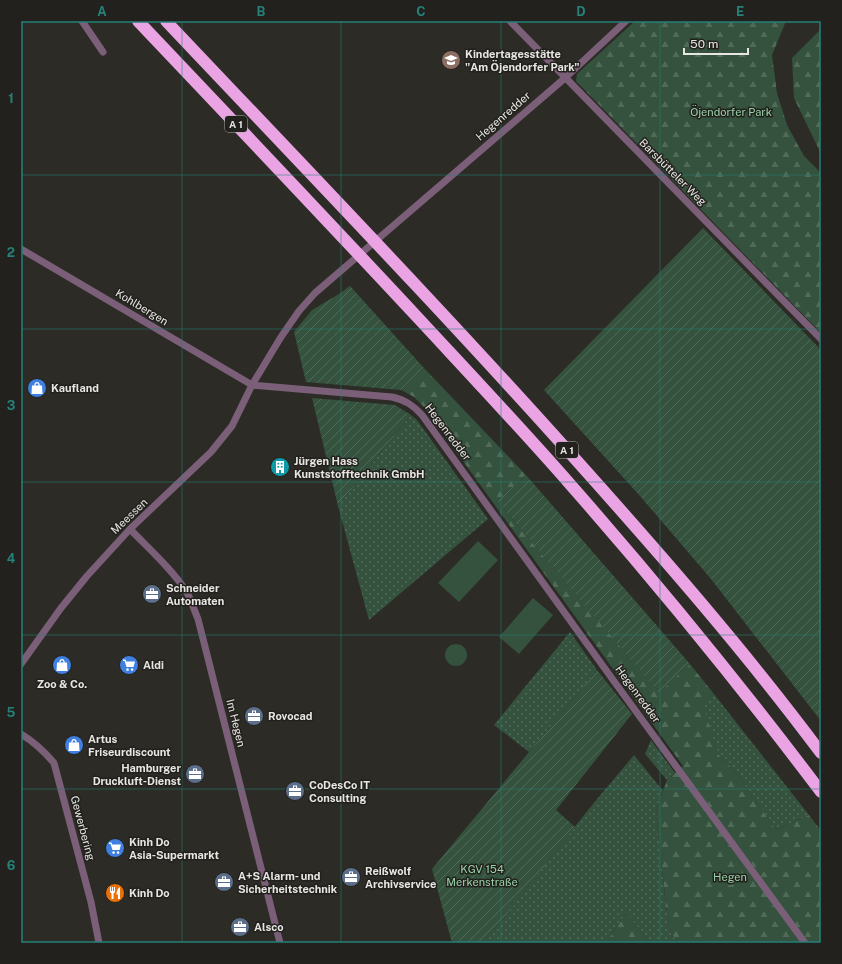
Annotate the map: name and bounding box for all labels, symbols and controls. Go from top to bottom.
text: A [97,4,107,19]
text: B [257,4,266,19]
text: C [416,4,426,19]
text: D [576,4,586,19]
text: E [736,4,744,19]
scale bar [684,30,748,56]
text: 50 m [690,37,718,51]
place label: Kindertagesstätte "Am Öjendorfer Park" [465,48,579,73]
school or university icon: Kindertagesstätte "Am Öjendorfer Park" [440,49,462,71]
street label: Hegenredder [473,89,533,143]
text: 1 [8,91,14,106]
park label: Öjendorfer Park [690,105,772,118]
road number: A 1 [225,116,247,132]
street label: Barsbütteler Weg [637,136,709,208]
text: 2 [7,245,15,260]
street label: Kohlbergen [114,287,170,327]
shop icon: Kaufland [26,377,48,399]
place label: Kaufland [51,382,99,394]
text: 3 [7,398,16,413]
street label: Hegenredder [423,401,473,463]
road number: A 1 [556,442,578,458]
place label: Jürgen Hass Kunststofftechnik GmbH [294,455,424,480]
building icon: Jürgen Hass Kunststofftechnik GmbH [269,456,291,478]
street label: Meessen [108,496,150,536]
text: 4 [7,551,16,566]
place label: Schneider Automaten [166,582,224,607]
office icon: Schneider Automaten [141,583,163,605]
shop icon: Zoo & Co. [51,654,73,676]
supermarket icon: Aldi [118,654,140,676]
place label: Aldi [143,659,164,671]
street label: Hegenredder [613,663,663,725]
place label: Zoo & Co. [37,678,87,690]
street label: Im Hegen [224,698,248,748]
text: 5 [7,705,16,720]
office icon: Rovocad [243,705,265,727]
place label: Rovocad [268,710,312,722]
place label: Artus Friseurdiscount [88,733,171,758]
shop icon: Artus Friseurdiscount [63,734,85,756]
place label: Hamburger Druckluft-Dienst [93,762,181,787]
office icon: Hamburger Druckluft-Dienst [184,763,206,785]
place label: CoDesCo IT Consulting [309,779,370,804]
office icon: CoDesCo IT Consulting [284,780,306,802]
street label: Gewerbering [69,794,97,862]
place label: Kinh Do Asia-Supermarkt [129,836,220,861]
supermarket icon: Kinh Do Asia-Supermarkt [104,837,126,859]
text: 6 [7,858,16,873]
park label: KGV 154 Merkenstraße [446,863,518,888]
place label: Reißwolf Archivservice [365,865,436,890]
office icon: Reißwolf Archivservice [340,866,362,888]
place label: A+S Alarm- und Sicherheitstechnik [238,870,338,895]
office icon: A+S Alarm- und Sicherheitstechnik [213,871,235,893]
park label: Hegen [713,871,747,883]
restaurant icon: Kinh Do [104,882,126,904]
place label: Kinh Do [129,887,170,899]
office icon: Alsco [229,916,251,938]
place label: Alsco [254,921,284,933]

